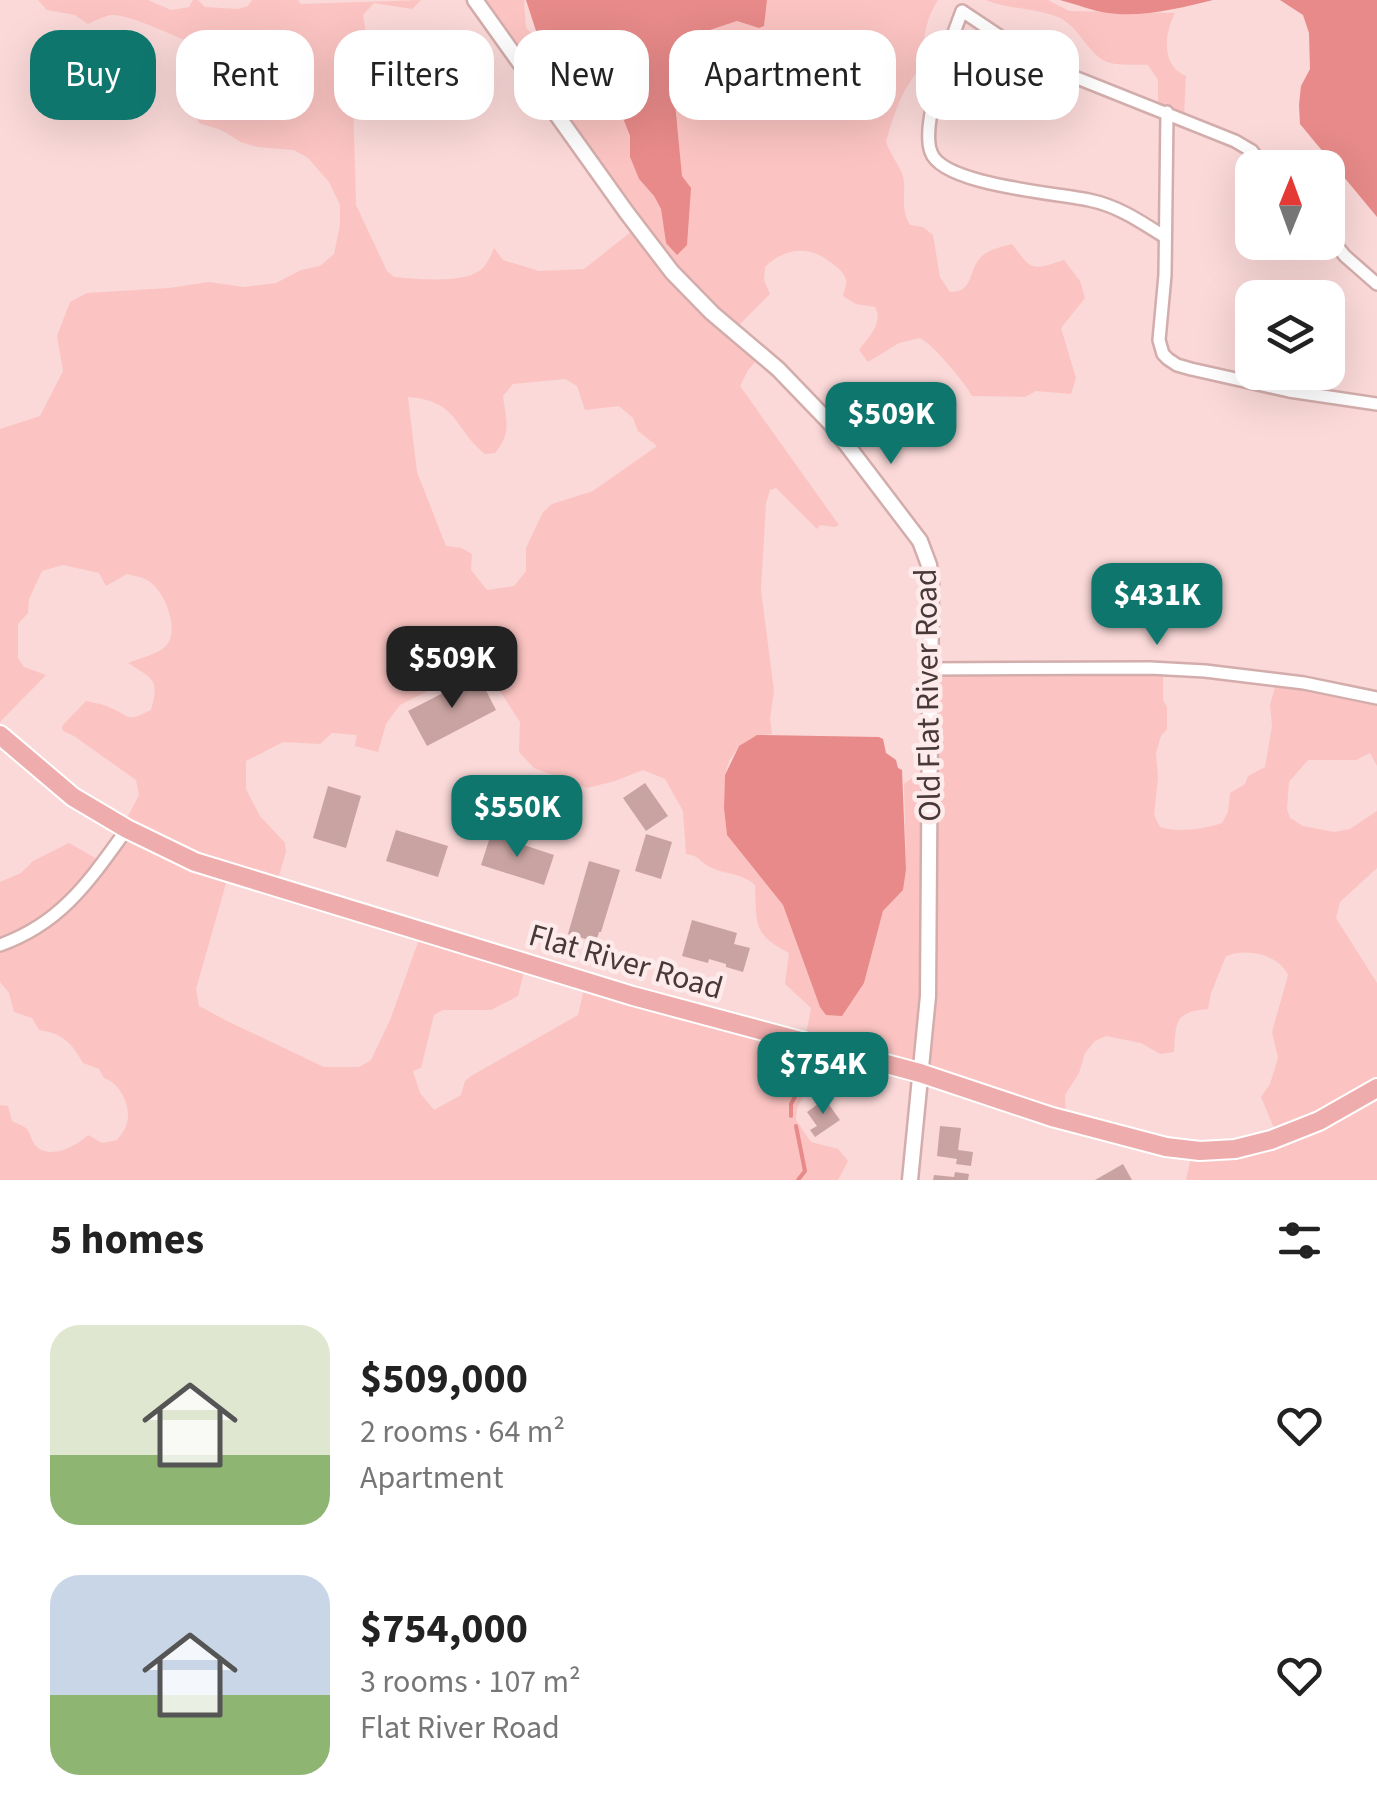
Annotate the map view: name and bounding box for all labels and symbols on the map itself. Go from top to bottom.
north arrow [1235,150,1345,260]
pin: $509K [821,382,961,467]
pin: $431K [1087,563,1227,648]
street label: Old Flat River Road [903,568,953,822]
pin: $509K [382,626,522,711]
pin: $550K [447,775,587,860]
street label: Flat River Road [523,912,728,1012]
pin: $754K [753,1032,893,1117]

